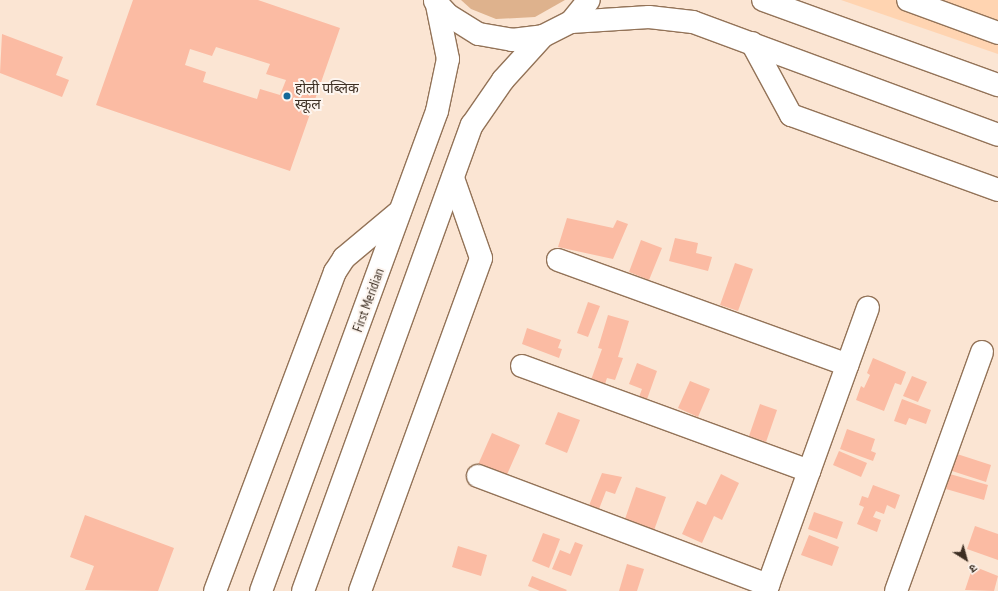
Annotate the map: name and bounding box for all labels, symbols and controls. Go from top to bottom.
place label: होली पब्लिक स्कूल [295,80,359,112]
marker: होली पब्लिक स्कूल [282,91,292,101]
street label: First Meridian [349,266,387,334]
north arrow [946,539,986,579]
text: उ [966,561,980,576]

